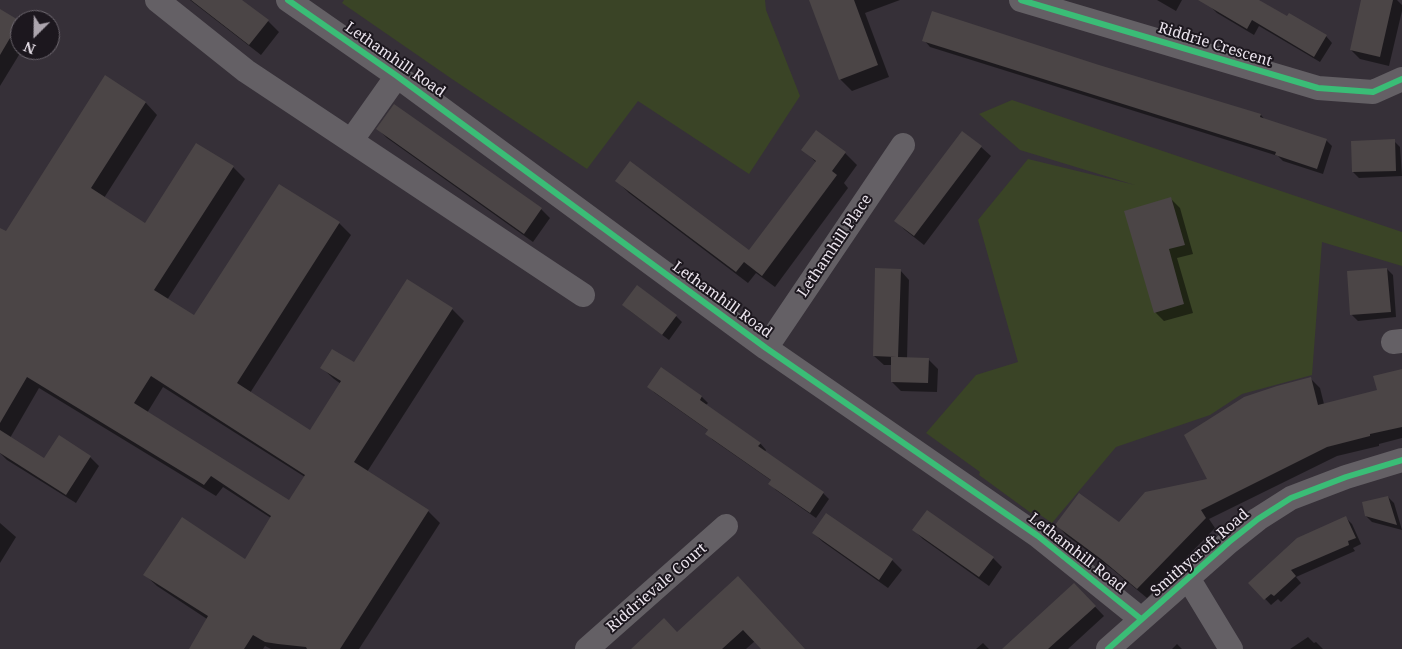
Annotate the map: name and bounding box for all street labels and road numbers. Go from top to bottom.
street label: Lethamhill Road [341,19,449,101]
street label: Riddrie Crescent [1156,19,1274,71]
street label: Lethamhill Place [794,191,876,301]
street label: Lethamhill Road [669,258,775,342]
street label: Smithycroft Road [1147,506,1253,600]
street label: Lethamhill Road [1025,509,1129,597]
street label: Riddrievale Court [603,540,711,636]

